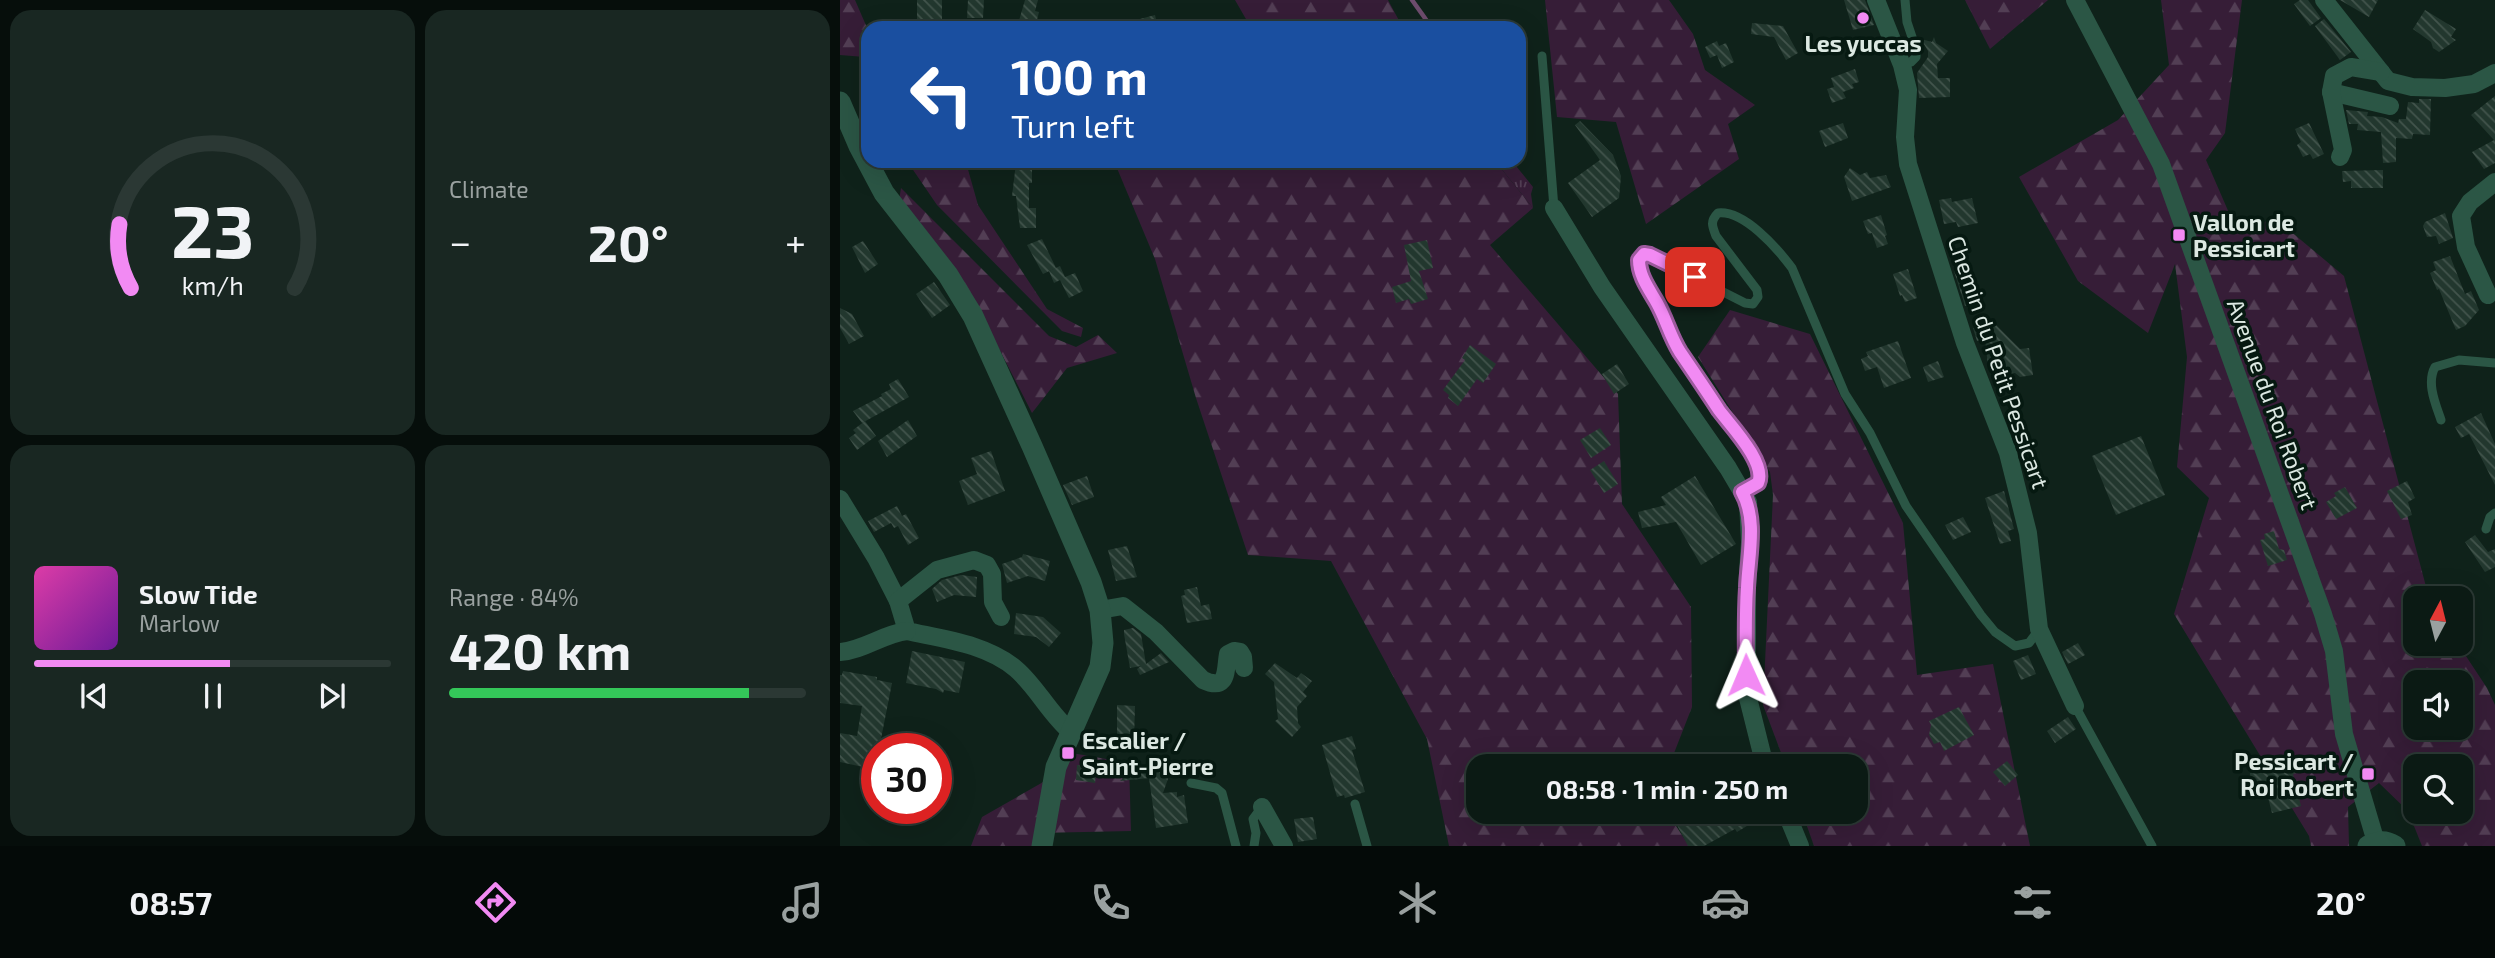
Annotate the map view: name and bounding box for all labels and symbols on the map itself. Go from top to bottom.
marker: Les yuccas [1855,10,1871,26]
place label: Les yuccas [1804,29,1922,57]
place label: Vallon de Pessicart [2193,208,2295,262]
marker: Vallon de Pessicart [2171,227,2187,243]
street label: Chemin du Petit Pessicart [1943,232,2056,492]
pin [1665,247,1725,307]
street label: Avenue du Roi Robert [2222,295,2324,513]
north arrow [2403,586,2473,656]
position arrow [1709,638,1783,712]
place label: Escalier / Saint-Pierre [1082,726,1214,780]
speed limit sign: 30 [861,733,952,824]
marker: Escalier / Saint-Pierre [1060,745,1076,761]
place label: Pessicart / Roi Robert [2234,747,2354,801]
marker: Pessicart / Roi Robert [2360,766,2376,782]

